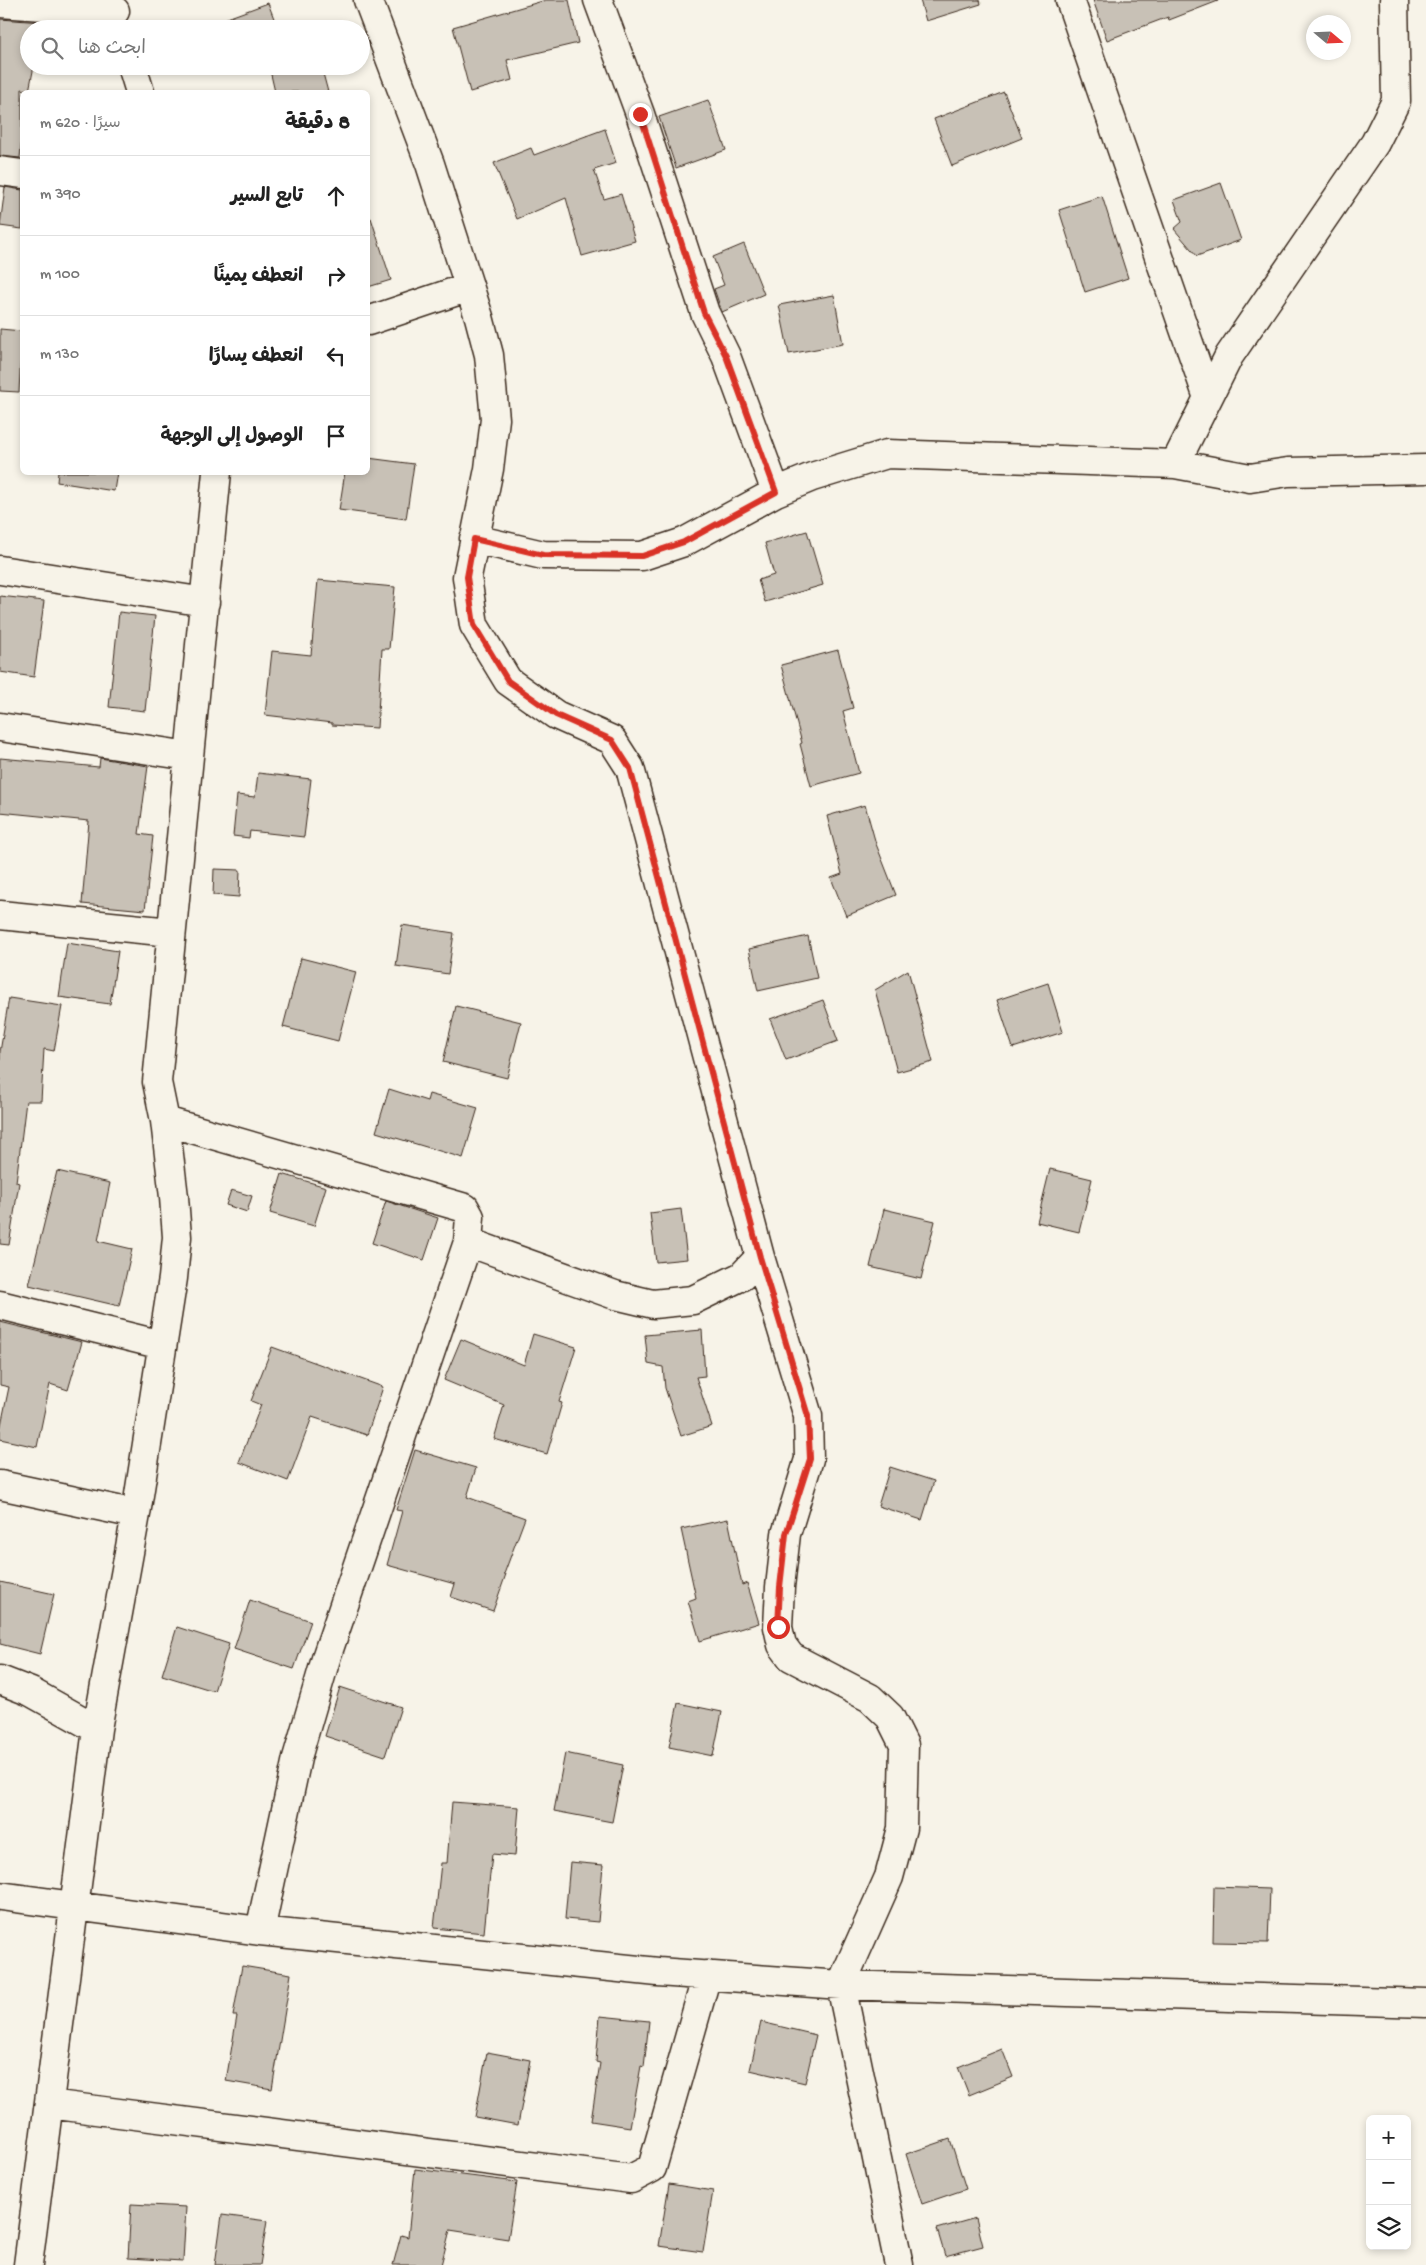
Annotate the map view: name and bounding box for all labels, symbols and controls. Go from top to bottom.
north arrow [1306,15,1351,60]
search box [20,20,370,75]
icon: search [38,34,66,62]
text: ابحث هنا [78,38,146,61]
route end [629,103,652,126]
text: 8 دقيقة [285,112,350,137]
text: سيرًا · 620 m [40,115,121,134]
icon: ahead [322,182,350,210]
text: 390 m [40,186,81,205]
text: تابع السير [231,186,303,209]
icon: right [322,262,350,290]
text: 100 m [40,266,80,285]
text: انعطف يمينًا [214,266,303,289]
icon: left [322,342,350,370]
text: 130 m [40,346,79,365]
text: انعطف يسارًا [209,346,303,369]
icon: arrive [322,422,350,450]
text: الوصول إلى الوجهة [160,426,303,449]
route start [767,1616,790,1639]
map controls [1366,2115,1411,2250]
button: + [1366,2115,1411,2160]
button: − [1366,2160,1411,2205]
button: layers [1366,2205,1411,2250]

